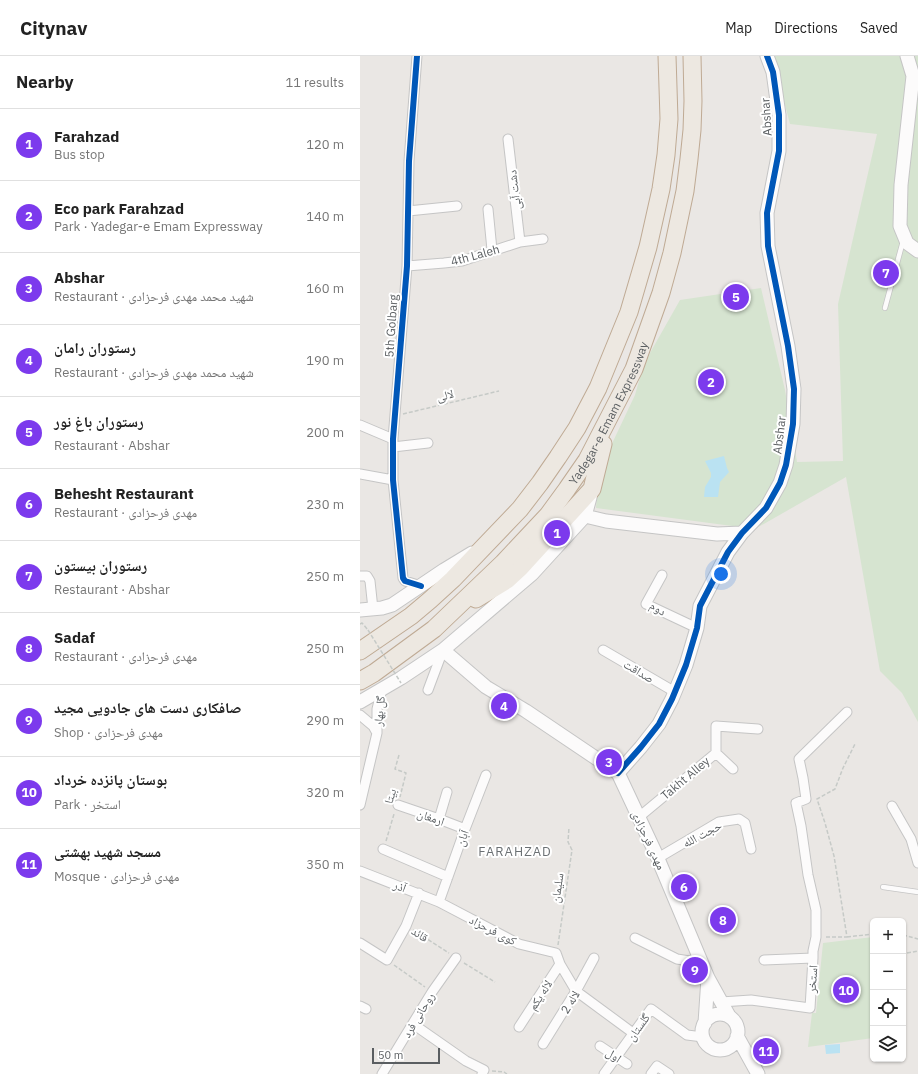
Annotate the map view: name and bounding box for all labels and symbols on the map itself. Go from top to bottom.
street label: Abshar [757,97,775,137]
street label: دشت آبی [504,169,524,211]
street label: 4th Laleh [449,241,501,269]
pin: 7 [873,258,899,288]
pin: 5 [723,282,749,312]
street label: 5th Golbarg [381,293,401,358]
street label: Yadegar-e Emam Expressway [565,339,651,487]
pin: 2 [698,367,724,397]
street label: لالی [435,386,455,404]
street label: Abshar [769,415,789,455]
pin: 1 [544,518,570,548]
your location [711,564,731,584]
street label: دوم [647,597,669,620]
street label: صداقت [621,656,657,686]
pin: 4 [491,691,517,721]
street label: گل بهار [370,695,388,728]
pin: 3 [596,747,622,777]
street label: Takht Alley [657,753,713,803]
street label: بیتا [381,787,400,805]
street label: ارمغان [415,805,447,829]
street label: مهدی فرحزادی [629,808,669,872]
street label: حجت الله [680,817,724,851]
street label: آبان [452,827,472,848]
district label: FARAHZAD [478,843,552,860]
street label: سلیمان [547,872,567,904]
pin: 6 [671,872,697,902]
street label: آذر [391,876,409,896]
pin: 8 [710,905,736,935]
street label: کوی فرحزاد [467,912,519,948]
street label: قائد [409,923,431,945]
pin: 9 [682,955,708,985]
street label: استخر [803,964,820,994]
pin: 10 [833,975,859,1005]
street label: لاله یکم [525,977,556,1013]
street label: لاله 2 [557,988,583,1016]
street label: روحانی فرد [399,989,438,1040]
street label: گلستان [623,1010,653,1044]
pin: 11 [753,1036,779,1066]
street label: اول [603,1044,625,1066]
scale bar [372,1046,440,1065]

